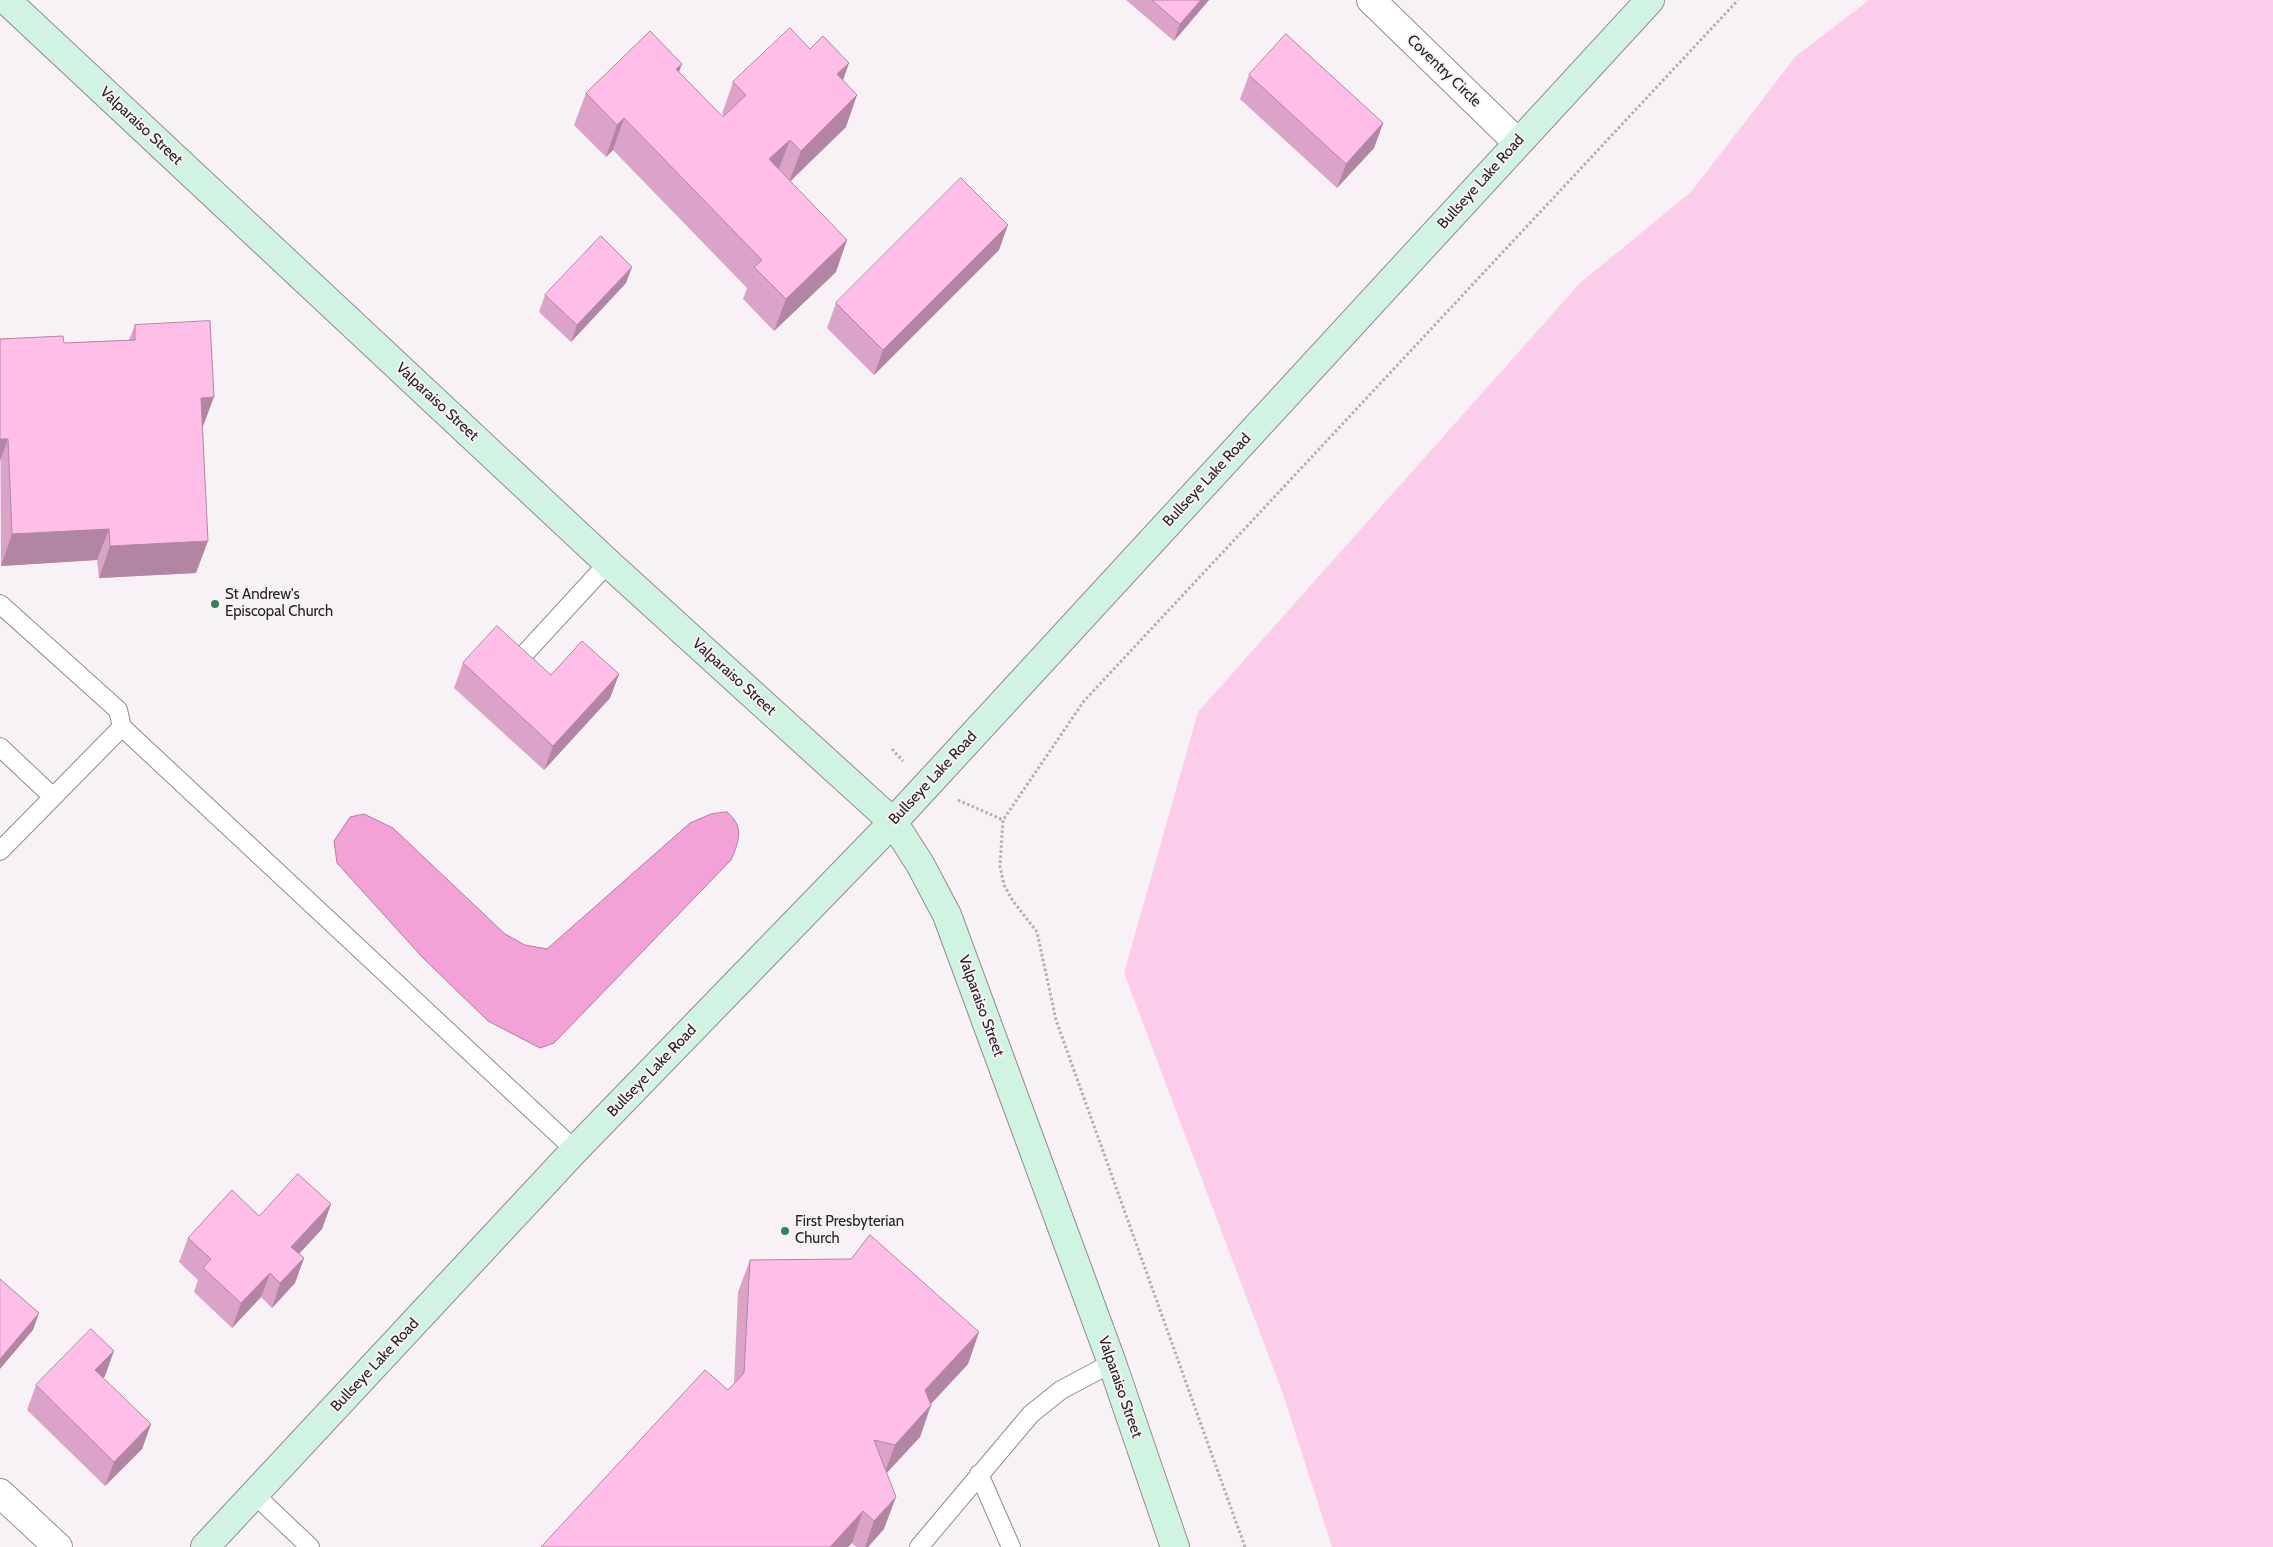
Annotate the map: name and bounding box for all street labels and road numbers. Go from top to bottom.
street label: Coventry Circle [1403,31,1485,111]
street label: Valparaiso Street [96,83,186,169]
street label: Bullseye Lake Road [1434,131,1528,233]
street label: Valparaiso Street [392,359,482,445]
street label: Bullseye Lake Road [1159,430,1255,530]
street label: Valparaiso Street [689,635,779,719]
street label: Bullseye Lake Road [885,728,981,828]
street label: Valparaiso Street [954,953,1008,1059]
street label: Bullseye Lake Road [604,1021,700,1121]
street label: Bullseye Lake Road [327,1315,423,1415]
street label: Valparaiso Street [1094,1334,1146,1440]

